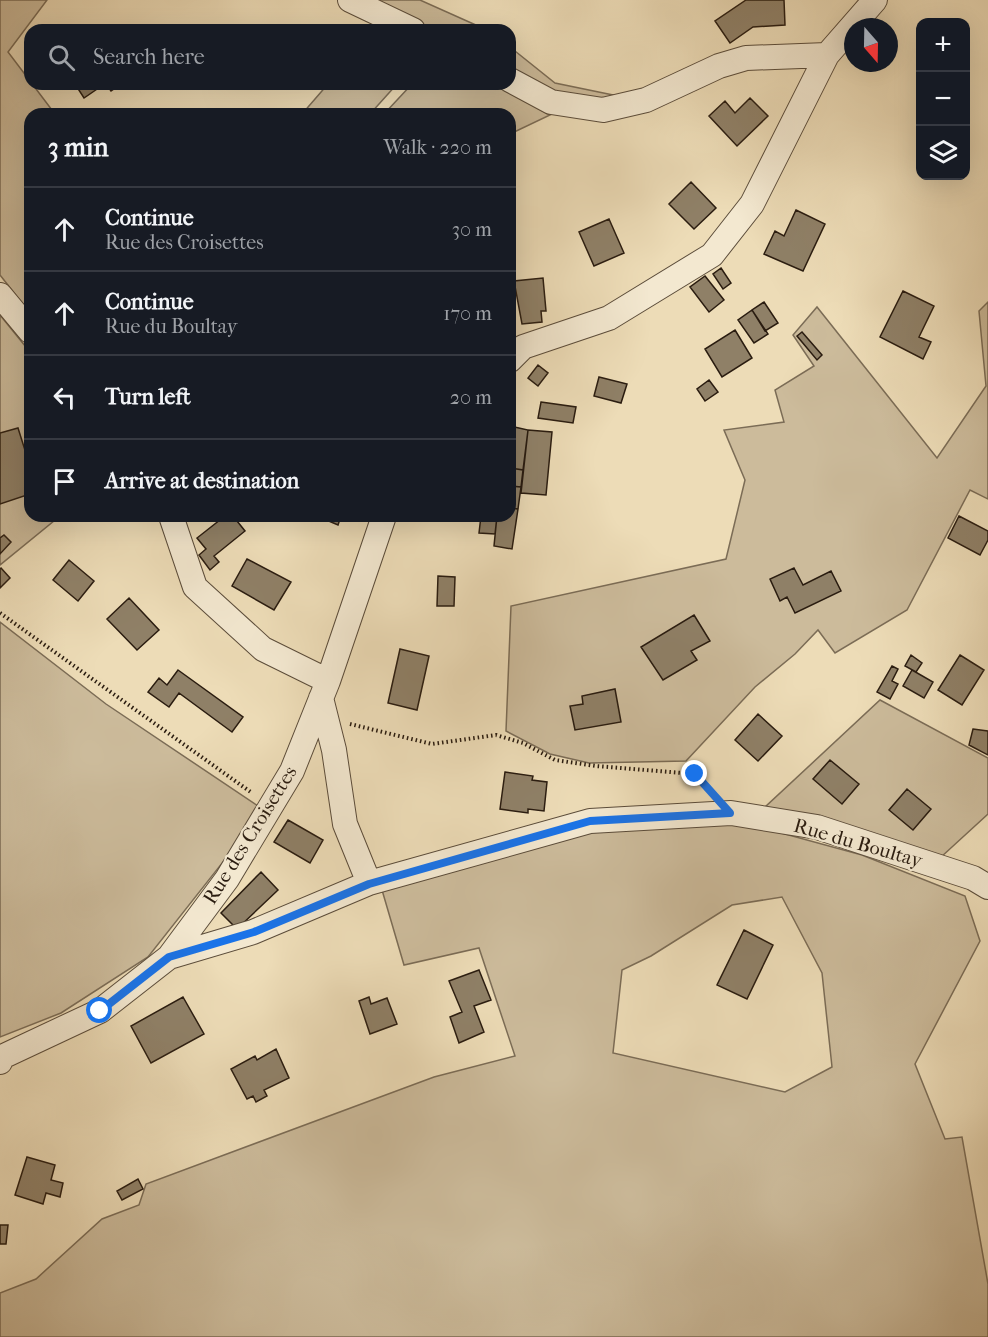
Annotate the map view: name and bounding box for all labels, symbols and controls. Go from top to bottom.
north arrow [844,18,898,72]
map controls [916,18,970,180]
button: + [916,18,970,72]
search box [24,24,516,90]
icon: search [45,41,78,74]
text: Search here [93,44,205,70]
button: − [916,72,970,126]
button: layers [916,126,970,180]
text: 3 min [48,132,109,163]
text: Walk · 220 m [384,136,492,159]
text: Continue [105,205,194,231]
icon: ahead [48,213,81,246]
text: 30 m [452,218,492,241]
text: Rue des Croisettes [105,231,264,254]
text: Continue [105,289,194,315]
icon: ahead [48,297,81,330]
text: 170 m [443,302,492,325]
text: Rue du Boultay [105,315,237,338]
icon: left [48,381,81,414]
text: Turn left [105,384,191,410]
text: 20 m [450,386,492,409]
icon: arrive [48,465,81,498]
text: Arrive at destination [105,468,299,494]
route end [681,760,707,786]
street label: Rue des Croisettes [198,762,302,908]
street label: Rue du Boultay [791,814,926,873]
route start [86,997,112,1023]

